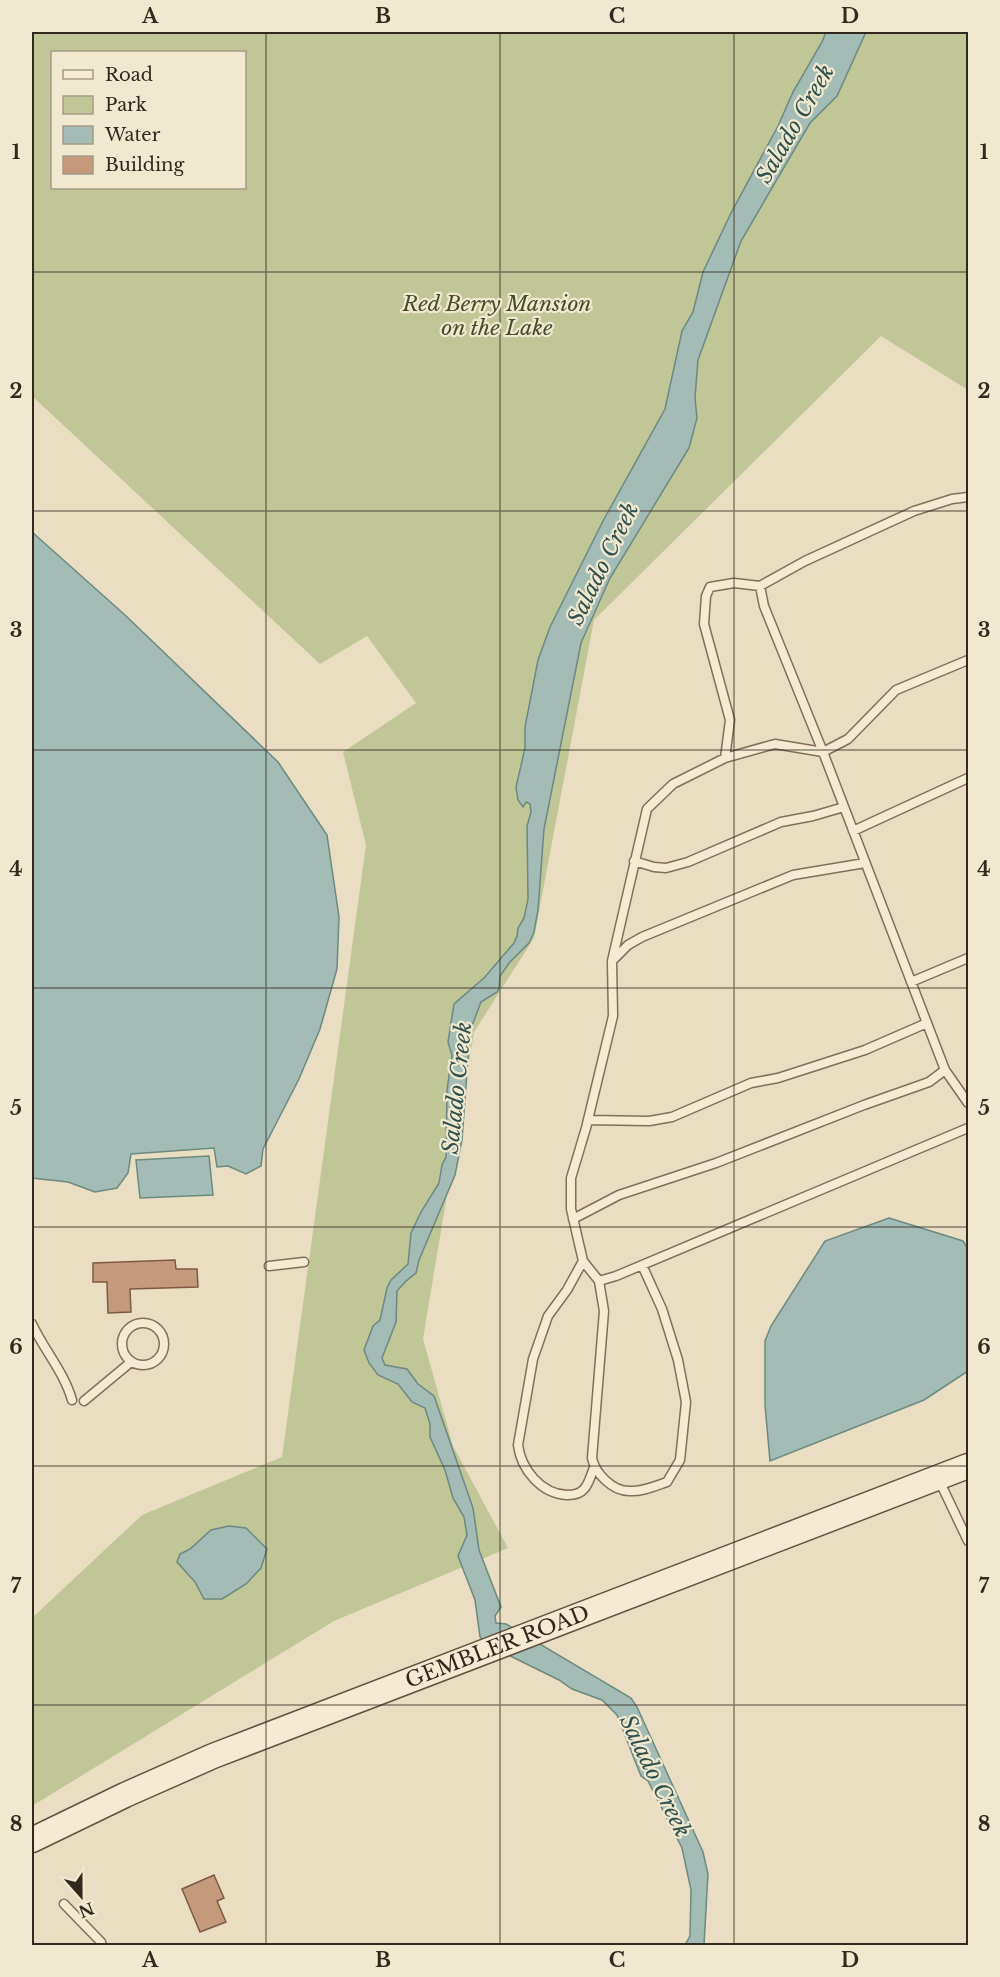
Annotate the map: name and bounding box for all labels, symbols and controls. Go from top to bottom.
text: A [141,4,159,28]
text: B [375,4,391,28]
text: C [609,4,625,28]
text: D [841,4,859,28]
legend [51,51,246,189]
water label: Salado Creek [750,60,840,188]
text: Road [105,64,153,86]
text: Park [105,94,147,116]
text: Water [104,124,161,146]
text: 1 [12,140,21,164]
text: 1 [980,140,989,164]
text: Building [105,154,184,176]
park label: Red Berry Mansion on the Lake [401,291,592,341]
text: 2 [9,379,23,403]
text: 2 [977,379,991,403]
water label: Salado Creek [562,498,644,630]
text: 3 [10,618,22,642]
text: 3 [978,618,990,642]
text: 4 [9,857,23,881]
text: 4 [977,857,991,881]
water label: Salado Creek [437,1021,477,1155]
text: 5 [10,1096,22,1120]
text: 5 [978,1096,990,1120]
text: 6 [9,1335,23,1359]
text: 6 [977,1335,991,1359]
text: 7 [11,1574,22,1598]
text: 7 [979,1574,990,1598]
street label: GEMBLER ROAD [401,1600,593,1694]
water label: Salado Creek [614,1710,696,1842]
text: 8 [10,1812,22,1836]
text: 8 [978,1812,990,1836]
north arrow [51,1866,111,1926]
text: N [76,1898,97,1922]
text: A [141,1948,159,1972]
text: B [375,1948,391,1972]
text: C [609,1948,625,1972]
text: D [841,1948,859,1972]

